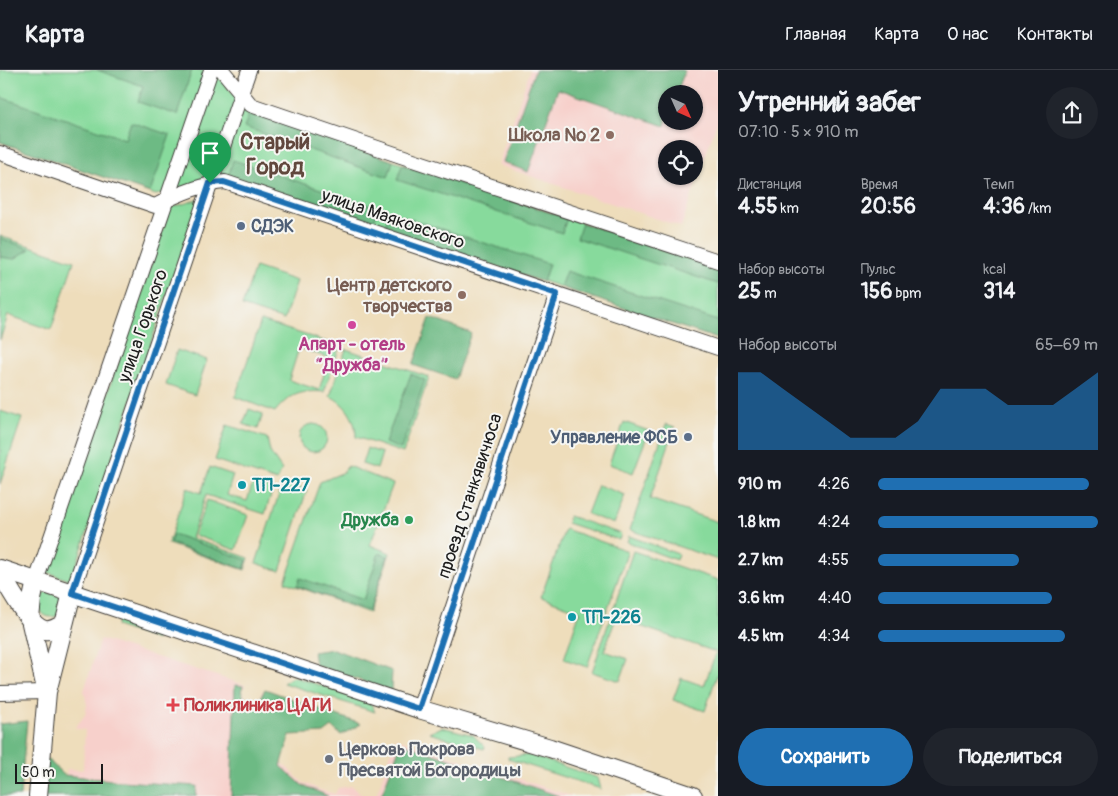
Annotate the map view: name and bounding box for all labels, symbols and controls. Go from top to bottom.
text: Карта [25,20,84,49]
text: Главная [785,23,846,46]
text: Карта [874,23,919,46]
text: О нас [947,23,989,46]
text: Контакты [1017,23,1093,46]
north arrow [658,85,702,130]
map controls [658,85,703,185]
text: Утренний забег [738,85,921,120]
button: share [1046,87,1098,139]
text: 07:10 · 5 × 910 m [738,122,858,142]
place label: Школа № 2 [508,124,600,147]
district label: Старый Город [240,128,310,181]
marker: Школа № 2 [604,129,616,141]
pin [189,132,231,183]
icon: arrive [196,139,224,167]
button: locate [658,140,703,185]
text: Дистанция [738,176,802,193]
text: Время [861,176,898,193]
text: Темп [983,176,1014,193]
street label: улица Маяковского [317,183,468,254]
text: 4.55 [738,193,778,220]
text: 20:56 [861,193,916,220]
text: 4:36 [983,193,1025,220]
text: km [778,200,799,217]
text: /km [1025,200,1051,217]
place label: СДЭК [251,215,294,238]
marker: СДЭК [235,220,247,232]
text: Набор высоты [738,261,825,278]
text: Пульс [861,261,896,278]
text: kcal [983,261,1006,278]
street label: улица Горького [113,266,173,387]
place label: Центр детского творчества [327,274,453,318]
text: 25 [738,278,761,305]
text: 156 [861,278,892,305]
text: 314 [983,278,1015,305]
text: m [761,285,777,302]
text: bpm [892,285,921,302]
marker: Центр детского творчества [456,289,468,301]
marker: Апарт - отель “Дружба” [346,319,358,331]
place label: Апарт - отель “Дружба” [298,333,406,377]
text: Набор высоты [738,335,837,355]
text: 65–69 m [1035,335,1098,355]
street label: проезд Станкявичюса [432,411,508,581]
place label: Управление ФСБ [550,426,678,449]
marker: Управление ФСБ [682,431,694,443]
place label: ТП-227 [251,474,311,497]
text: 910 m [738,474,781,494]
text: 4:26 [818,474,850,494]
marker: ТП-227 [236,479,248,491]
place label: Дружба [341,509,400,532]
text: 1.8 km [738,512,780,532]
text: 4:24 [818,512,850,532]
marker: Дружба [403,514,415,526]
text: 2.7 km [738,550,783,570]
text: 4:55 [818,550,849,570]
text: 3.6 km [738,588,784,608]
text: 4:40 [818,588,852,608]
place label: ТП-226 [581,606,641,629]
marker: ТП-226 [566,611,578,623]
text: 4.5 km [738,626,784,646]
text: 4:34 [818,626,850,646]
place label: Поликлиника ЦАГИ [184,694,331,717]
marker: Поликлиника ЦАГИ [166,698,180,712]
button: Сохранить [738,728,913,786]
button: Поделиться [923,728,1098,786]
place label: Церковь Покрова Пресвятой Богородицы [339,738,521,782]
marker: Церковь Покрова Пресвятой Богородицы [323,753,335,765]
scale bar [15,761,102,784]
text: 50 m [22,764,55,781]

